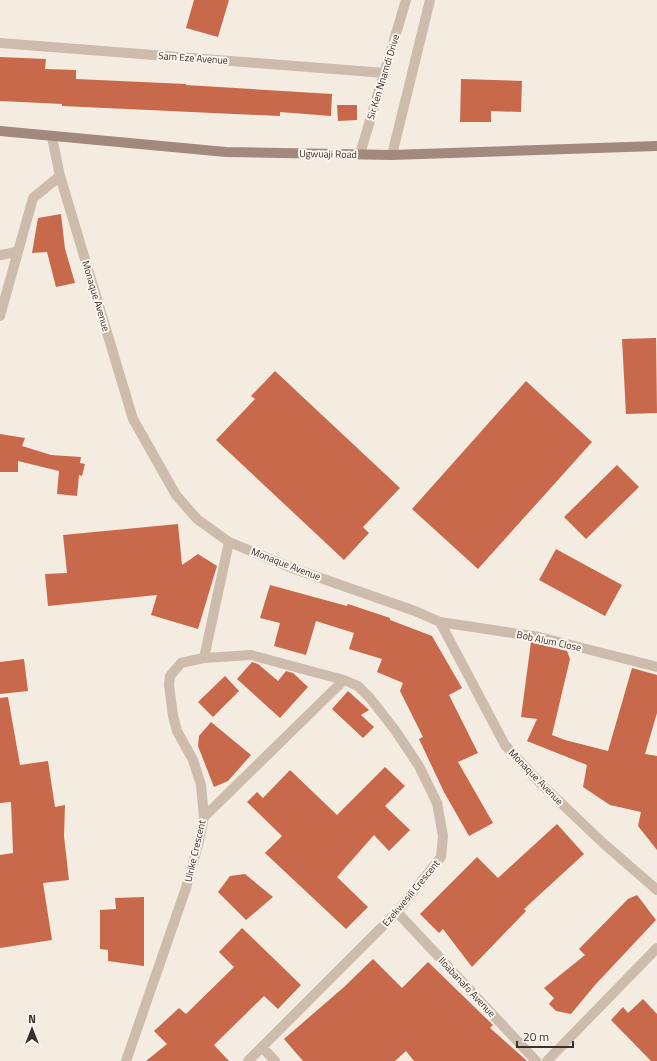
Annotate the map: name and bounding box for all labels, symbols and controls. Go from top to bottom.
street label: Sir Ken Nnamdi Drive [363,32,403,122]
street label: Sam Eze Avenue [158,48,228,68]
street label: Ugwuaji Road [299,146,357,162]
street label: Monaque Avenue [78,259,114,333]
street label: Monaque Avenue [249,544,323,584]
street label: Bob Alum Close [515,627,583,655]
street label: Monaque Avenue [505,745,567,809]
street label: Ulrike Crescent [181,818,209,883]
street label: Ezekwesili Crescent [379,856,444,930]
street label: Iloabanafo Avenue [435,953,499,1021]
north arrow [12,1009,52,1049]
text: N [28,1011,36,1027]
scale bar [517,1023,573,1049]
text: 20 m [523,1027,549,1046]

